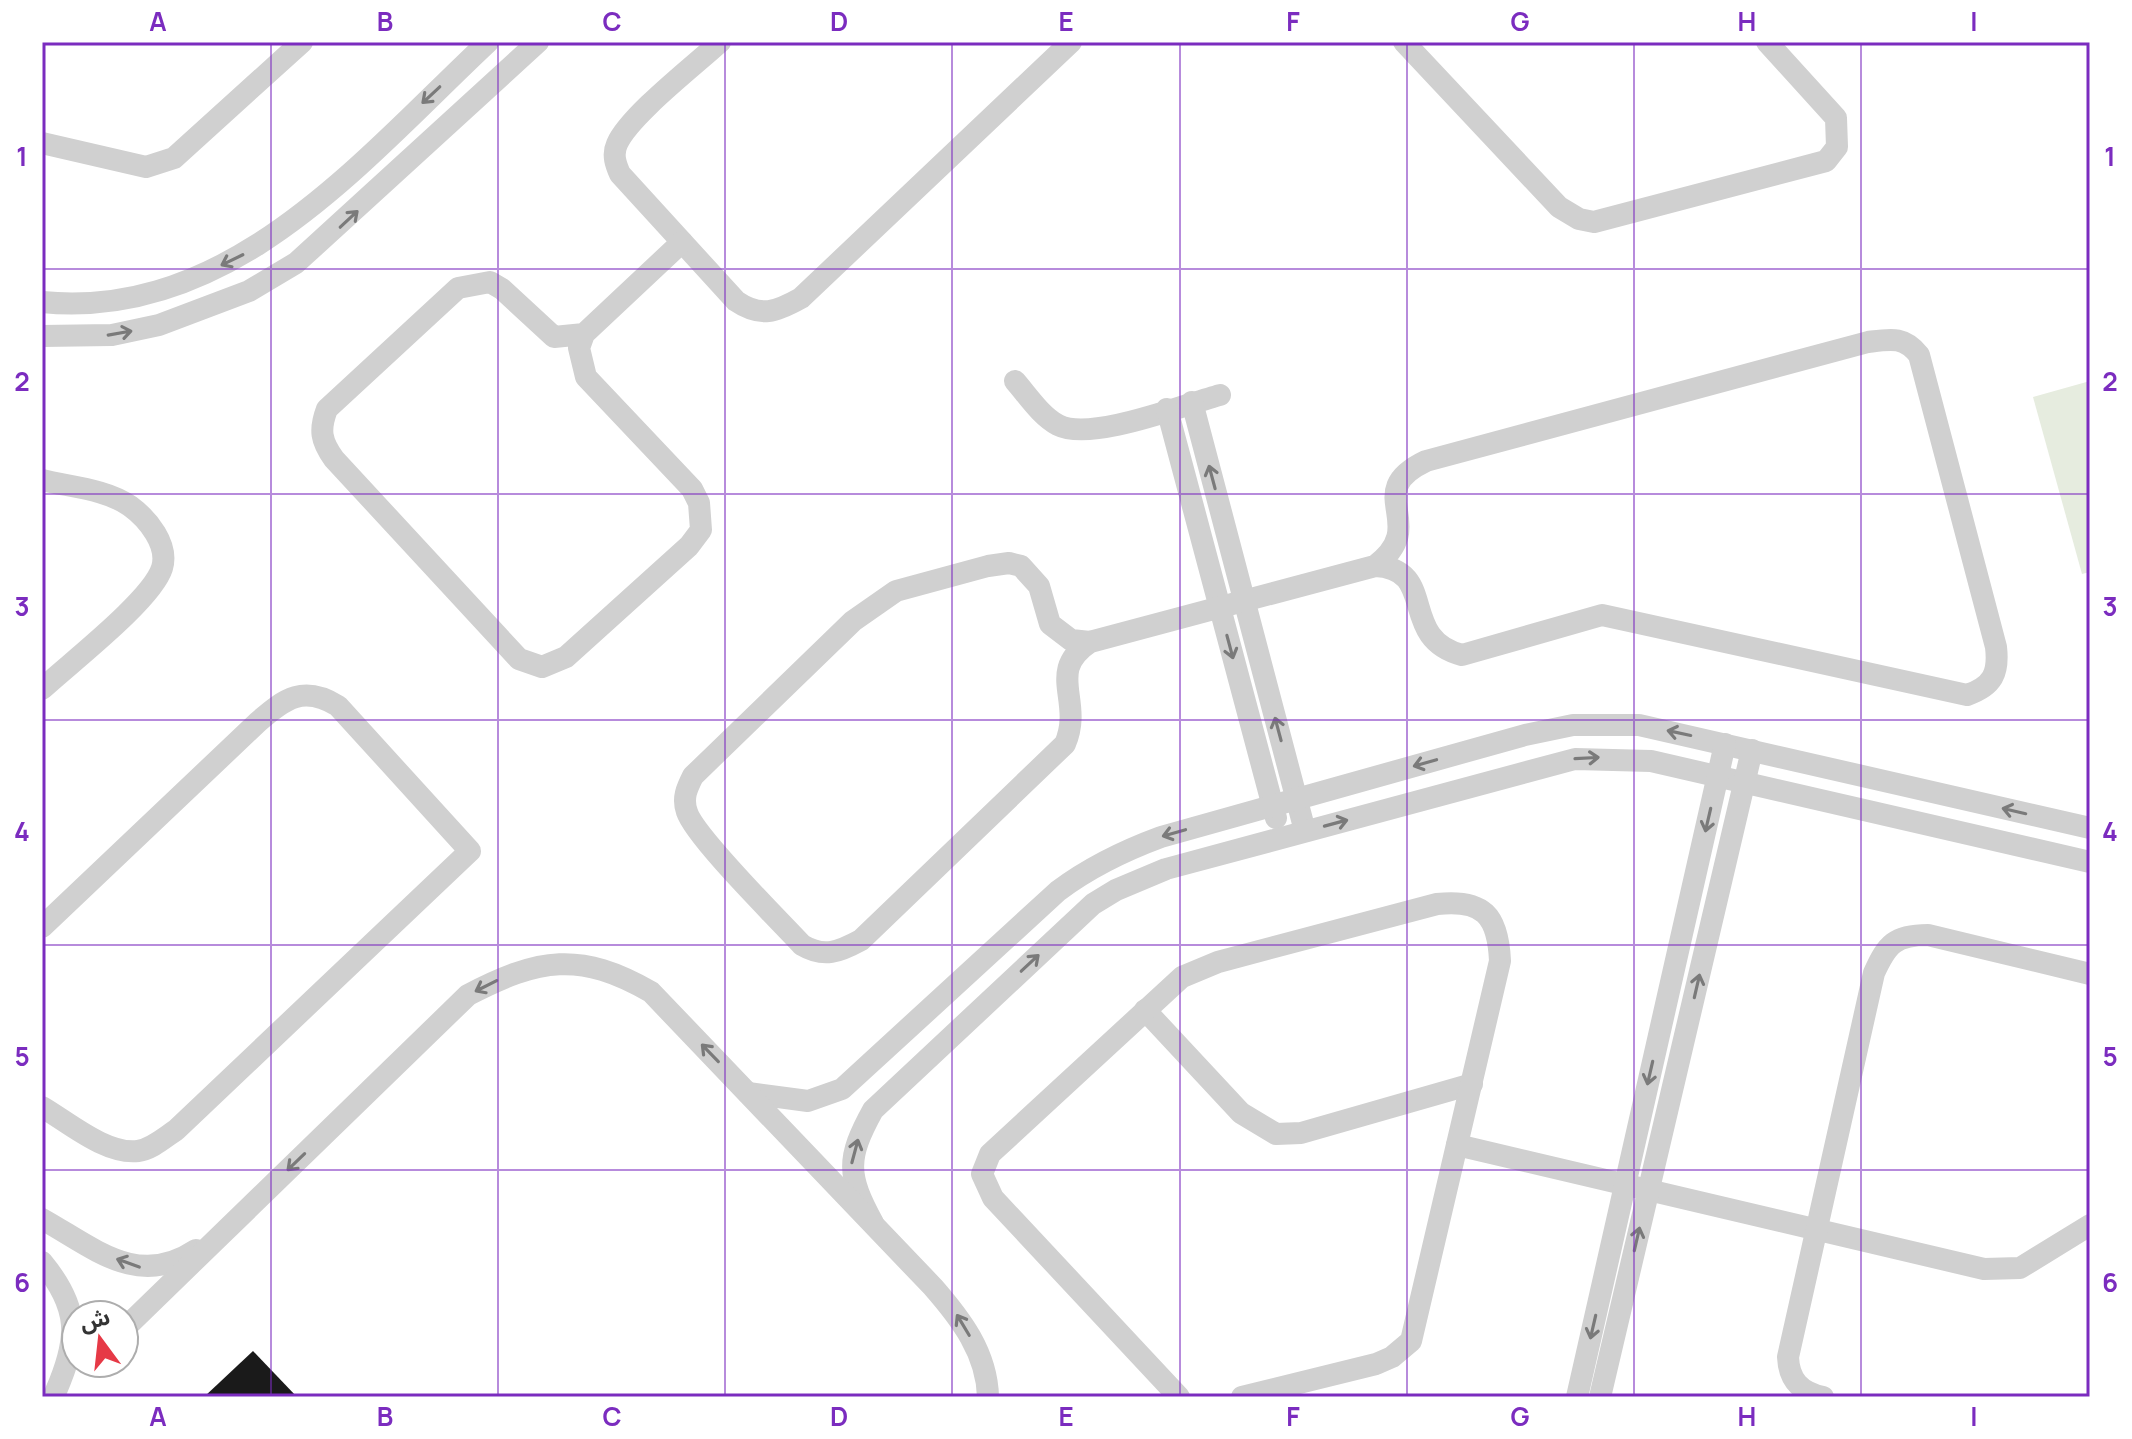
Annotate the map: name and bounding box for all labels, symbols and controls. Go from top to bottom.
text: A [149,3,167,39]
text: B [377,3,393,39]
text: C [602,3,622,39]
text: D [830,3,848,39]
text: E [1058,3,1074,39]
text: F [1286,3,1300,39]
text: G [1510,3,1530,39]
text: H [1738,3,1756,39]
text: I [1970,3,1978,39]
one-way arrow [422,86,442,104]
text: 1 [16,138,28,174]
text: 1 [2104,138,2116,174]
one-way arrow [338,210,358,228]
one-way arrow [221,253,245,269]
one-way arrow [106,324,132,339]
text: 2 [14,363,30,399]
text: 2 [2102,363,2118,399]
one-way arrow [1203,465,1218,491]
text: 3 [14,588,30,624]
text: 3 [2102,588,2118,624]
one-way arrow [1224,634,1239,659]
one-way arrow [1270,716,1285,742]
one-way arrow [1666,725,1692,740]
one-way arrow [1573,751,1600,766]
one-way arrow [1412,756,1438,771]
one-way arrow [2002,803,2027,818]
one-way arrow [1700,806,1715,832]
text: 4 [14,813,30,849]
text: 4 [2102,813,2118,849]
one-way arrow [1322,815,1348,830]
one-way arrow [1162,827,1188,842]
one-way arrow [1019,955,1039,973]
one-way arrow [1690,974,1705,1000]
one-way arrow [474,978,498,994]
text: 5 [14,1038,30,1074]
text: 5 [2102,1038,2118,1074]
one-way arrow [700,1043,719,1063]
one-way arrow [1642,1060,1657,1086]
one-way arrow [848,1139,863,1165]
one-way arrow [286,1152,306,1171]
one-way arrow [1631,1227,1646,1253]
one-way arrow [116,1255,141,1269]
text: 6 [14,1264,30,1300]
text: 6 [2102,1264,2118,1300]
north arrow [60,1299,140,1379]
text: ش [76,1301,113,1338]
one-way arrow [1585,1313,1600,1339]
one-way arrow [955,1314,971,1337]
text: A [149,1398,167,1434]
text: B [377,1398,393,1434]
text: C [602,1398,622,1434]
text: D [830,1398,848,1434]
text: E [1058,1398,1074,1434]
text: F [1286,1398,1300,1434]
text: G [1510,1398,1530,1434]
text: H [1738,1398,1756,1434]
text: I [1970,1398,1978,1434]

